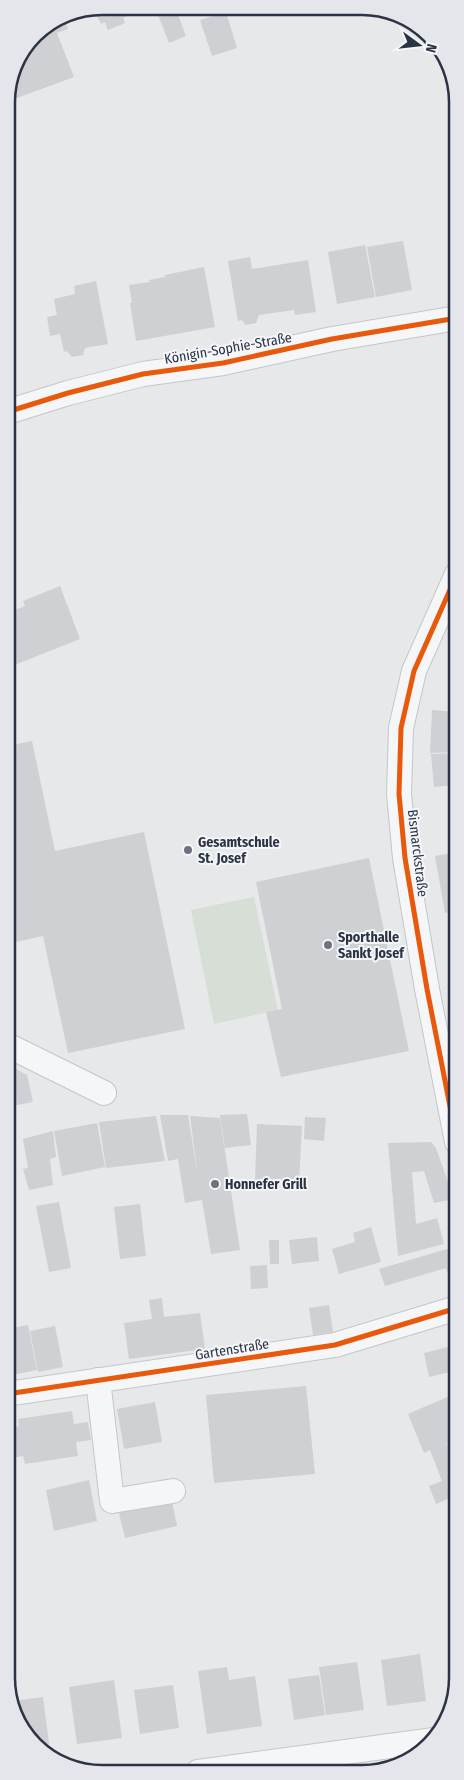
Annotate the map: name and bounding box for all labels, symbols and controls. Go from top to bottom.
north arrow [394,20,444,70]
text: N [422,42,440,54]
street label: Königin-Sophie-Straße [163,329,293,368]
street label: Bismarckstraße [404,808,431,898]
place label: Gesamtschule St. Josef [198,834,280,867]
marker: Gesamtschule St. Josef [182,844,194,856]
place label: Sporthalle Sankt Josef [338,929,405,962]
marker: Sporthalle Sankt Josef [322,939,334,951]
place label: Honnefer Grill [225,1176,307,1193]
marker: Honnefer Grill [209,1178,221,1190]
street label: Gartenstraße [194,1335,270,1364]

